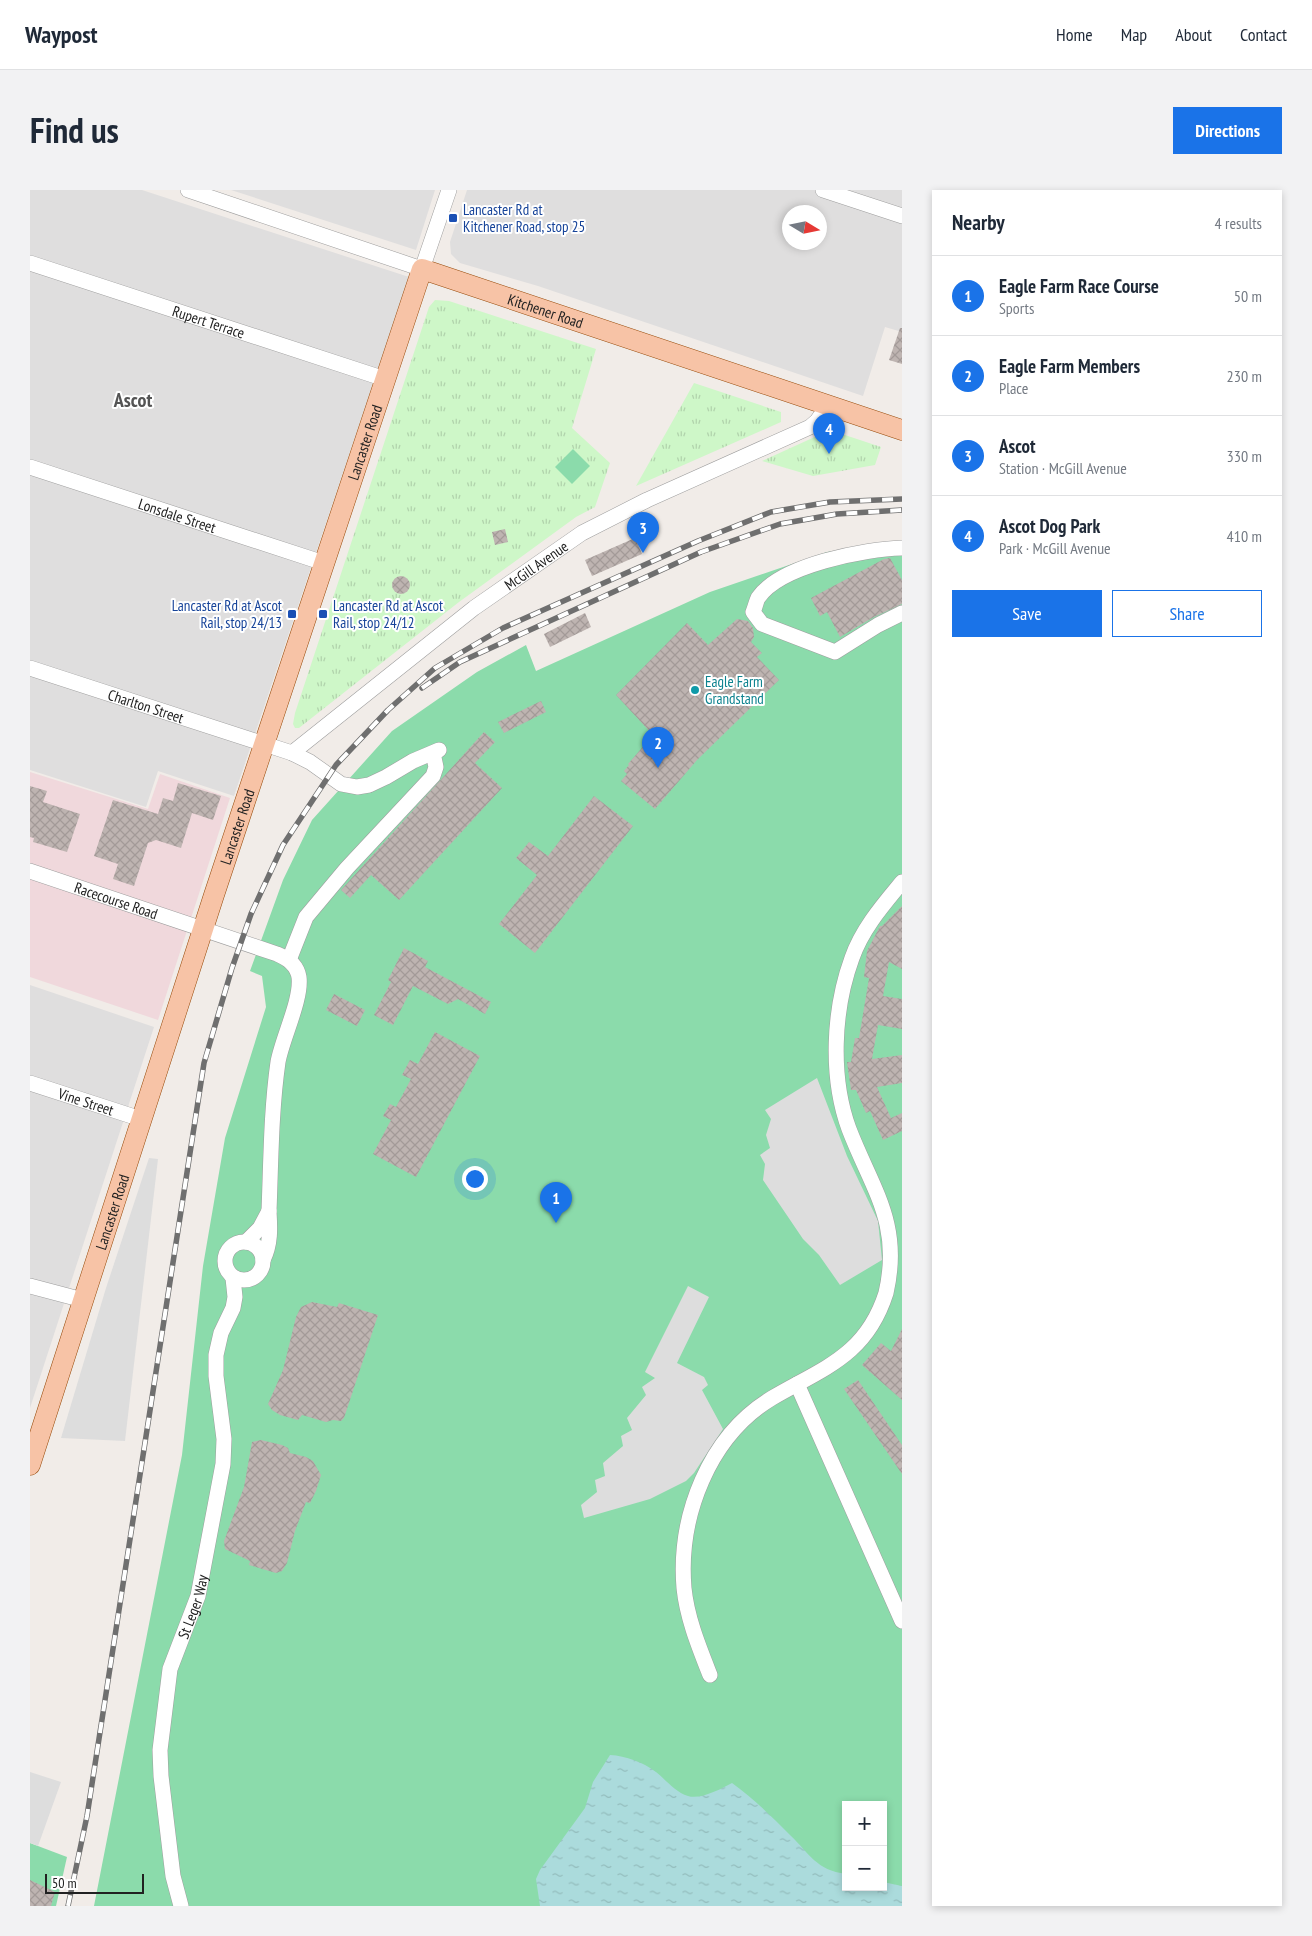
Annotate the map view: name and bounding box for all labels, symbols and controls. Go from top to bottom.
text: Waypost [25,19,98,50]
text: Home [1056,23,1093,46]
text: Map [1121,23,1147,46]
text: About [1175,23,1212,46]
text: Contact [1240,23,1287,46]
text: Find us [30,107,119,153]
button: Directions [1173,107,1282,154]
place label: Lancaster Rd at Kitchener Road, stop 25 [463,200,585,236]
north arrow [782,205,827,250]
text: Nearby [952,209,1005,236]
marker: Lancaster Rd at Kitchener Road, stop 25 [447,212,459,224]
text: 4 results [1215,213,1262,233]
text: Eagle Farm Race Course [999,274,1159,298]
text: 1 [964,286,972,306]
text: 50 m [1234,286,1262,306]
street label: Kitchener Road [505,289,586,332]
text: Sports [999,298,1034,318]
street label: Rupert Terrace [170,301,247,342]
text: Eagle Farm Members [999,354,1140,378]
text: 2 [964,366,972,386]
text: 230 m [1227,366,1262,386]
text: Place [999,378,1028,398]
district label: Ascot [113,387,152,413]
street label: Lancaster Road [343,402,386,482]
pin: 4 [813,413,845,454]
text: Ascot [999,434,1036,458]
text: 3 [964,446,972,466]
text: 330 m [1227,446,1262,466]
text: Station · McGill Avenue [999,458,1127,478]
street label: Lonsdale Street [136,494,218,537]
pin: 3 [627,512,659,553]
text: Ascot Dog Park [999,514,1100,538]
text: 4 [964,526,972,546]
text: 410 m [1227,526,1262,546]
street label: McGill Avenue [500,536,571,594]
text: Park · McGill Avenue [999,538,1111,558]
button: Save [952,590,1102,637]
button: Share [1112,590,1262,637]
place label: Lancaster Rd at Ascot Rail, stop 24/13 [172,596,282,632]
place label: Lancaster Rd at Ascot Rail, stop 24/12 [333,596,443,632]
marker: Lancaster Rd at Ascot Rail, stop 24/13 [286,608,298,620]
marker: Lancaster Rd at Ascot Rail, stop 24/12 [317,608,329,620]
place label: Eagle Farm Grandstand [705,672,764,708]
street label: Charlton Street [106,684,186,727]
marker: Eagle Farm Grandstand [689,684,701,696]
pin: 2 [642,727,674,768]
street label: Lancaster Road [215,787,258,867]
street label: Racecourse Road [72,877,160,923]
street label: Vine Street [55,1083,116,1119]
your location [462,1166,488,1192]
street label: Lancaster Road [91,1172,133,1252]
pin: 1 [540,1182,572,1223]
street label: St Leger Way [173,1573,211,1641]
map controls [842,1801,887,1891]
button: + [842,1801,887,1846]
button: − [842,1846,887,1891]
scale bar [45,1871,144,1894]
text: 50 m [52,1874,77,1892]

